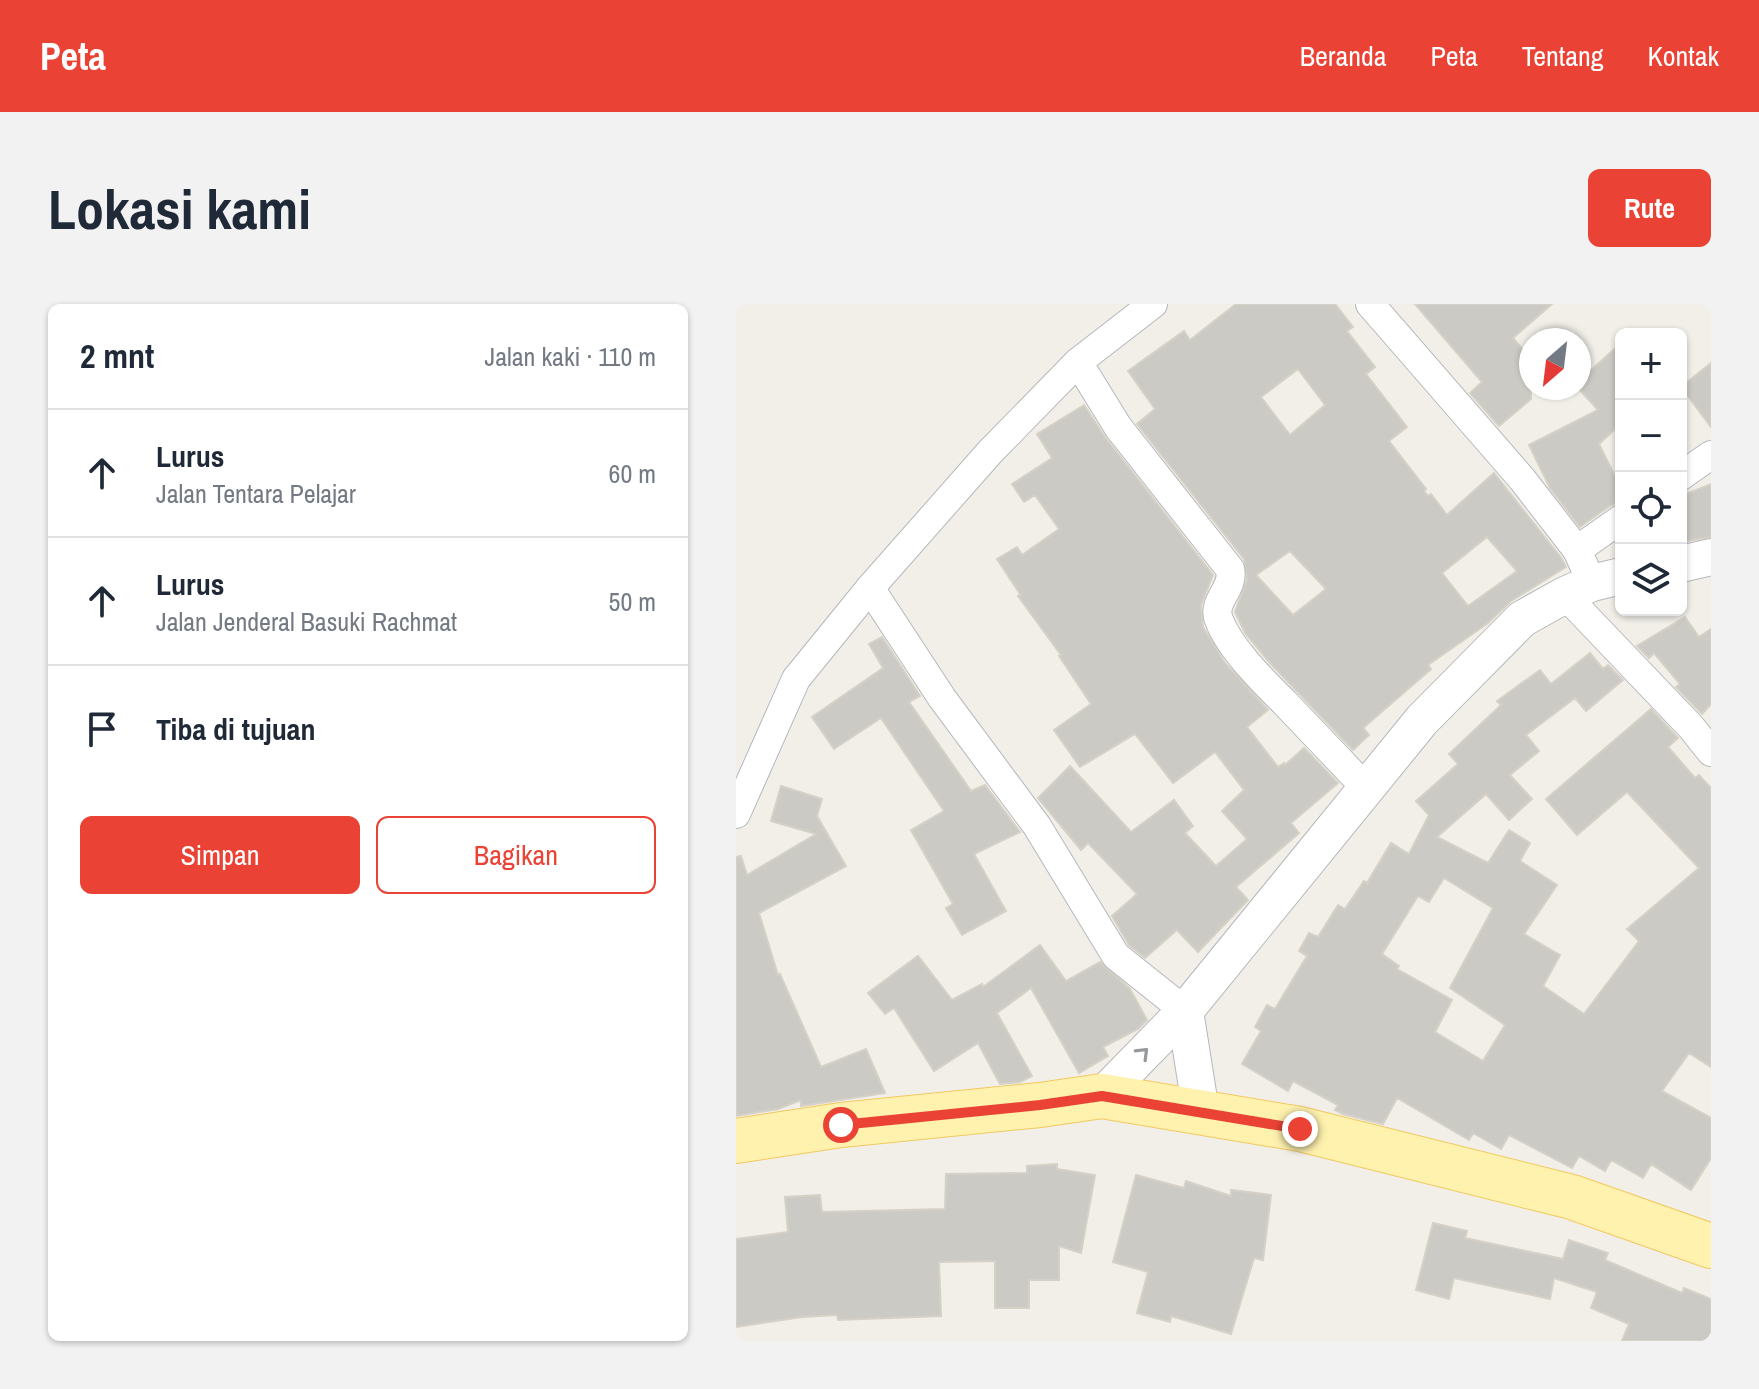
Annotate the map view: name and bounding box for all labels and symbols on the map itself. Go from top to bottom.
north arrow [1519,328,1591,400]
one-way arrow [1134,1048,1149,1062]
route start [823,1107,859,1143]
route end [1282,1111,1318,1147]

